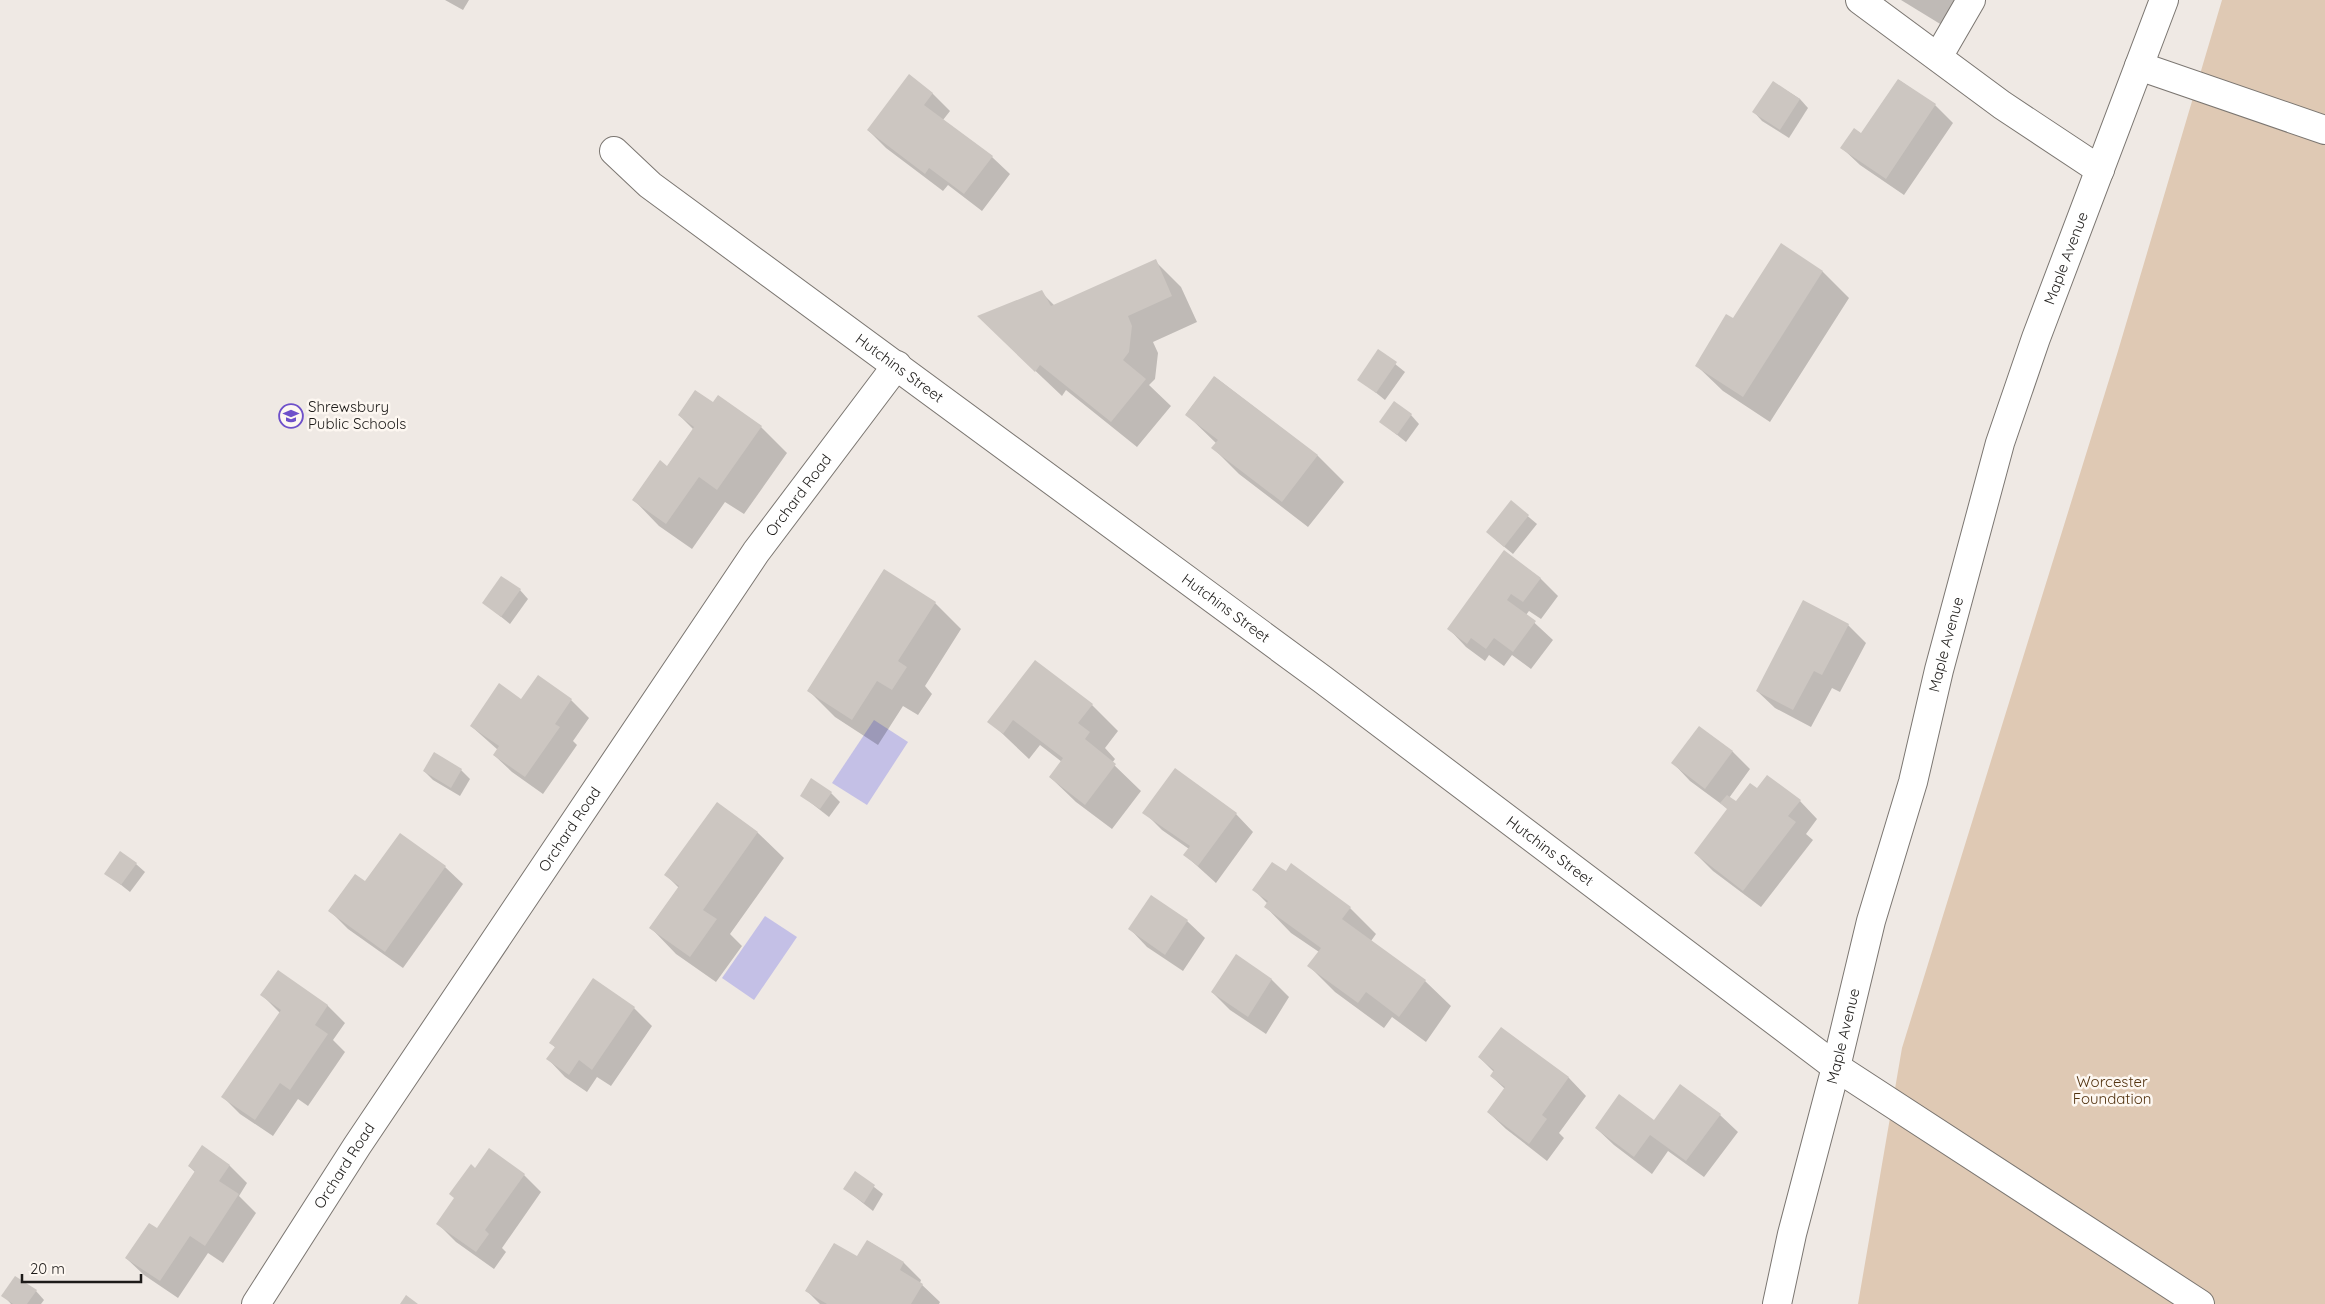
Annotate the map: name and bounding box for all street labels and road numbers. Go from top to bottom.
street label: Maple Avenue [2040,209,2092,307]
street label: Hutchins Street [852,329,947,407]
street label: Orchard Road [761,450,835,540]
street label: Hutchins Street [1178,569,1274,646]
street label: Maple Avenue [1924,595,1967,694]
street label: Orchard Road [534,783,605,875]
street label: Hutchins Street [1503,811,1598,890]
street label: Maple Avenue [1822,986,1864,1086]
street label: Orchard Road [309,1119,379,1212]

